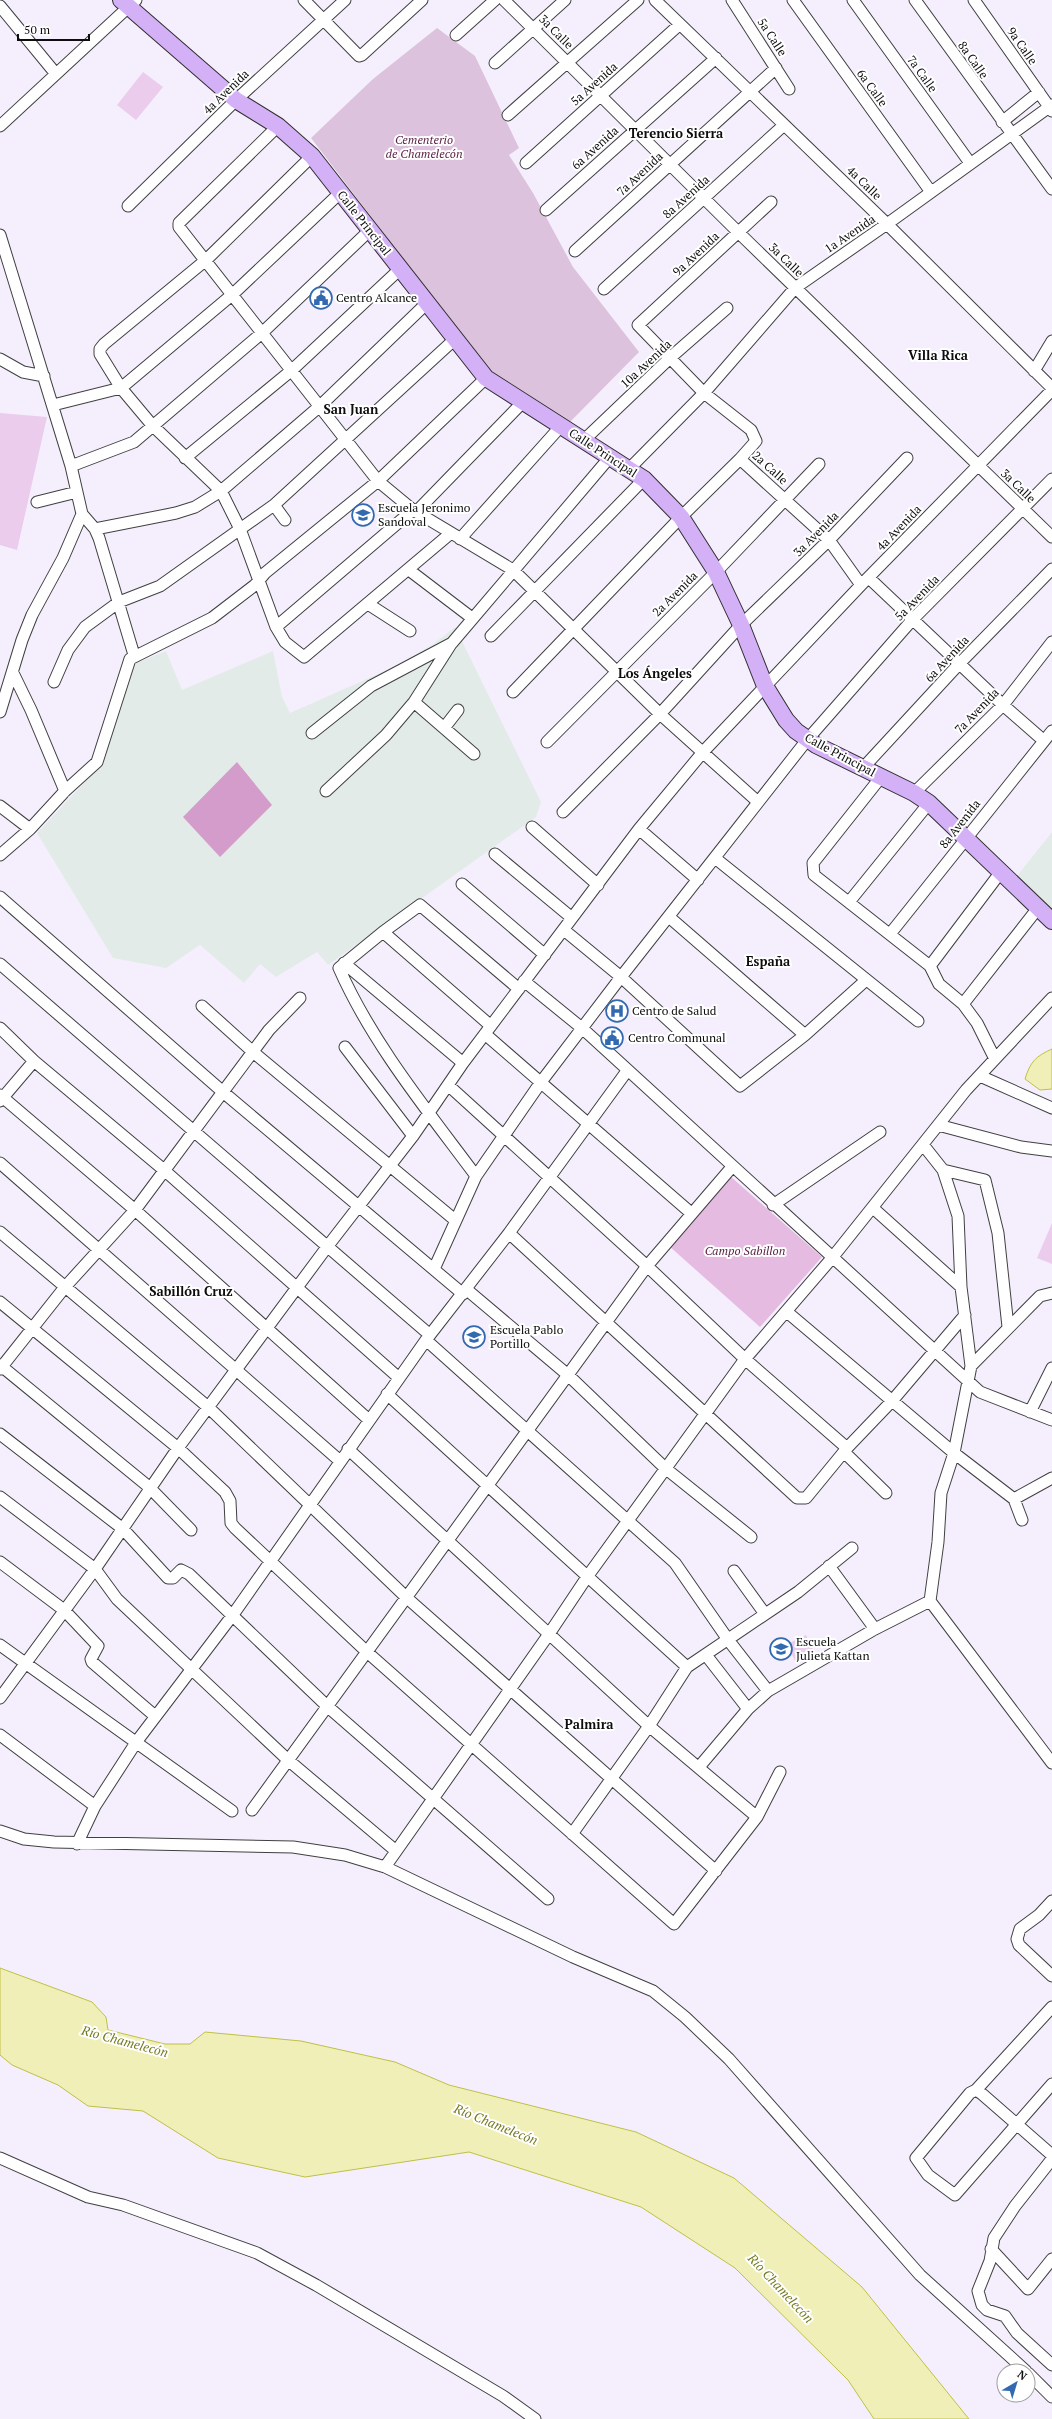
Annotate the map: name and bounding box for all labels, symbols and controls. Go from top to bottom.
street label: 3a Calle [536,11,577,52]
street label: 5a Calle [755,15,790,59]
scale bar [18,16,89,42]
text: 50 m [24,22,51,37]
street label: 9a Calle [1004,24,1041,67]
street label: 8a Calle [955,38,992,81]
street label: 7a Calle [904,52,941,95]
street label: 5a Avenida [567,59,620,109]
street label: 4a Avenida [200,66,252,117]
street label: 6a Calle [854,66,891,109]
street label: 6a Avenida [568,123,621,173]
district label: Terencio Sierra [629,124,724,142]
park label: Cementerio de Chamelecón [385,132,463,161]
street label: 7a Avenida [614,149,666,199]
street label: 4a Calle [844,163,885,203]
street label: 8a Avenida [659,172,712,222]
street label: Calle Principal [334,187,395,258]
street label: 1a Avenida [822,211,878,256]
street label: 9a Avenida [669,228,722,279]
street label: 3a Calle [766,240,807,280]
public building icon: Centro Alcance [308,285,334,311]
place label: Centro Alcance [336,290,417,305]
street label: 10a Avenida [617,336,674,391]
district label: Villa Rica [908,346,969,364]
district label: San Juan [324,400,379,418]
street label: Calle Principal [566,425,640,480]
street label: 2a Calle [750,448,791,487]
street label: 3a Calle [998,466,1039,506]
place label: Escuela Jeronimo Sandoval [378,500,471,529]
school or university icon: Escuela Jeronimo Sandoval [350,502,376,528]
street label: 4a Avenida [873,502,924,554]
street label: 3a Avenida [790,508,841,559]
street label: 2a Avenida [649,568,700,619]
street label: 5a Avenida [891,572,942,624]
street label: 6a Avenida [921,632,972,685]
district label: Los Ángeles [618,664,692,682]
street label: 7a Avenida [951,685,1002,736]
street label: Calle Principal [802,730,879,780]
street label: 8a Avenida [936,796,983,851]
district label: España [746,952,791,970]
hospital icon: Centro de Salud [604,998,630,1024]
place label: Centro de Salud [632,1003,717,1018]
public building icon: Centro Communal [599,1025,625,1051]
place label: Centro Communal [628,1030,726,1045]
park label: Campo Sabillon [705,1243,785,1258]
district label: Sabillón Cruz [149,1282,233,1300]
place label: Escuela Pablo Portillo [490,1322,564,1351]
school or university icon: Escuela Pablo Portillo [461,1324,487,1350]
place label: Escuela Julieta Kattan [796,1634,870,1663]
school or university icon: Escuela Julieta Kattan [768,1636,794,1662]
district label: Palmira [565,1715,614,1733]
water label: Río Chamelecón [79,2021,170,2061]
water label: Río Chamelecón [450,2099,541,2149]
water label: Río Chamelecón [743,2249,818,2327]
north arrow [996,2363,1036,2403]
text: N [1015,2367,1030,2384]

